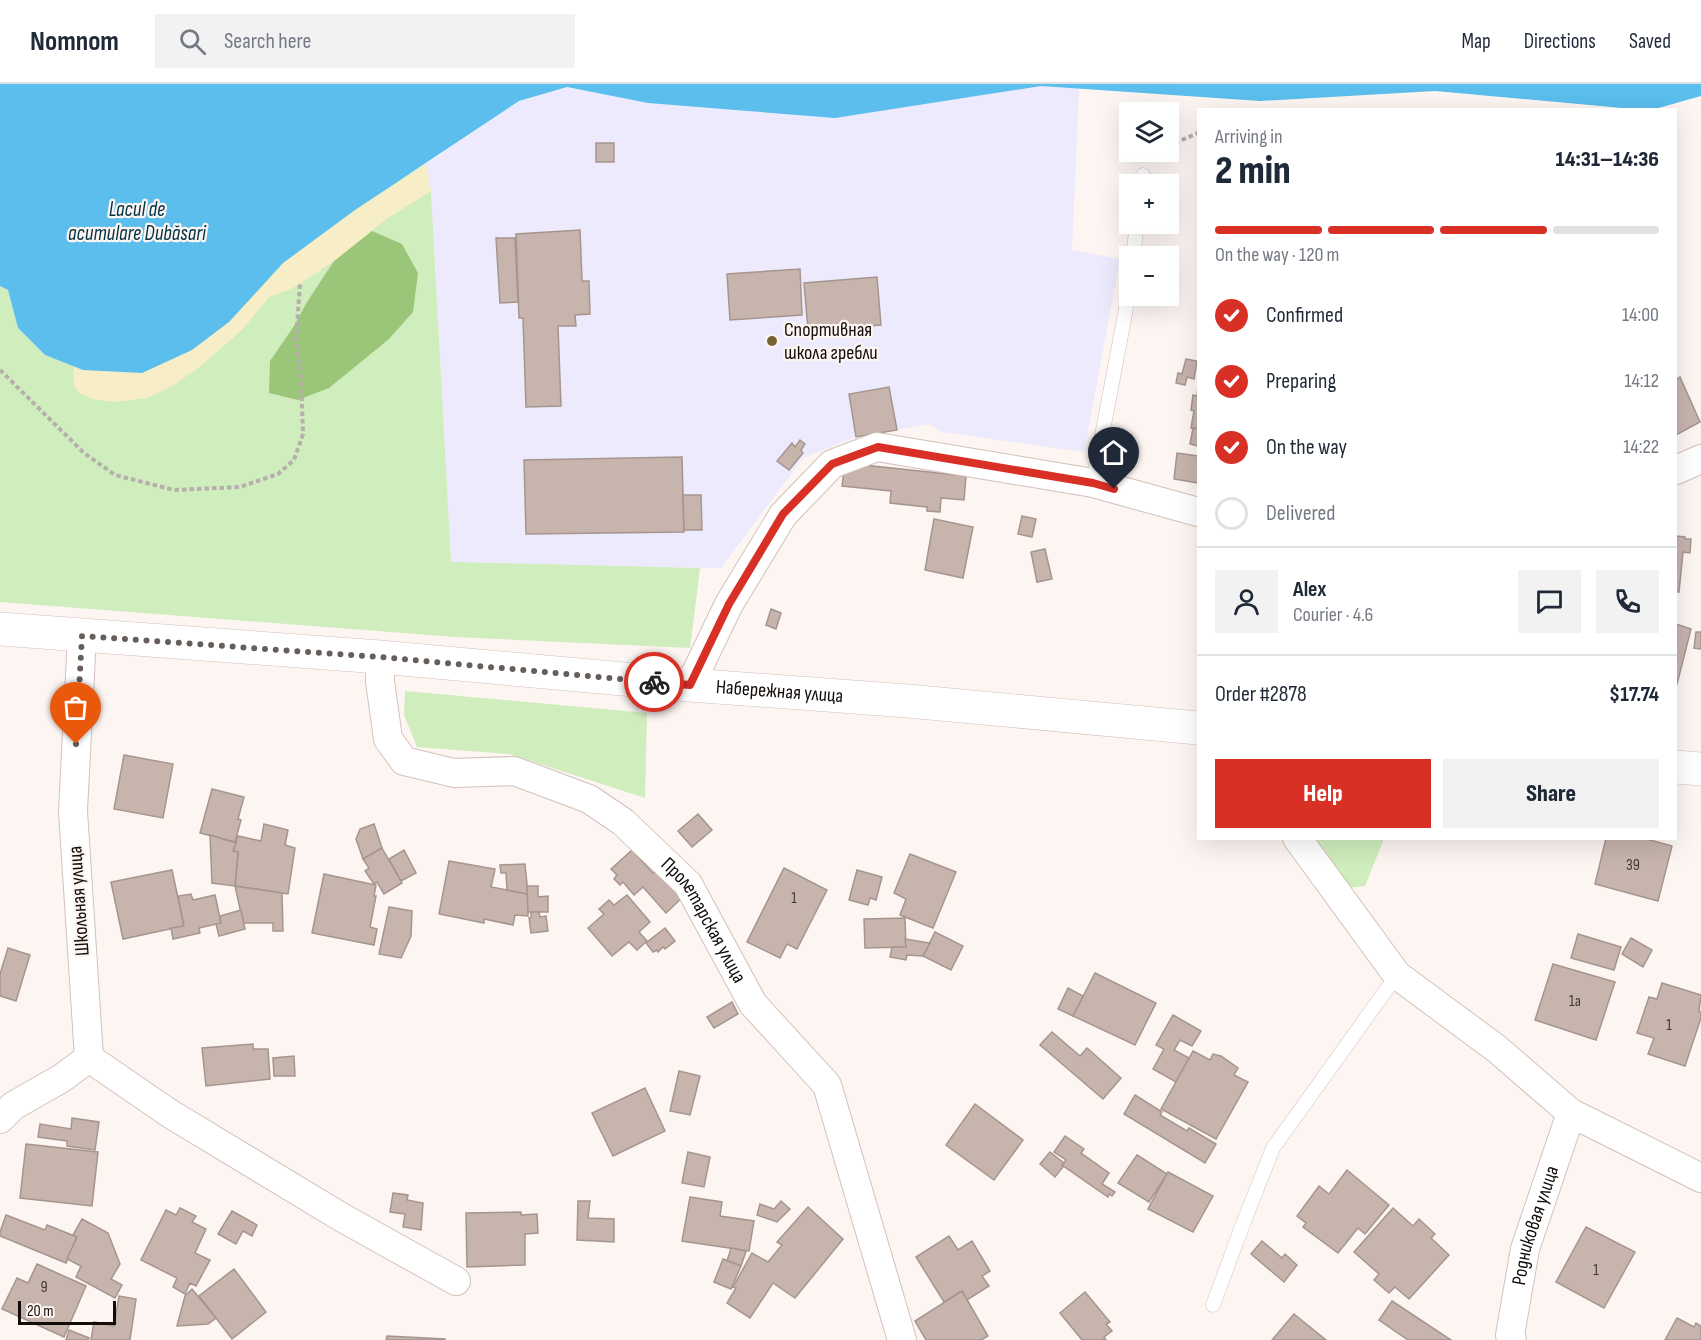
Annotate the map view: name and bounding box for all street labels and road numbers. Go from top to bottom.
street label: Набережная улица [715,675,844,708]
street label: Школьная улица [63,845,95,957]
street label: Пролетарская улица [656,852,751,987]
street label: Родниковая улица [1507,1163,1564,1287]

